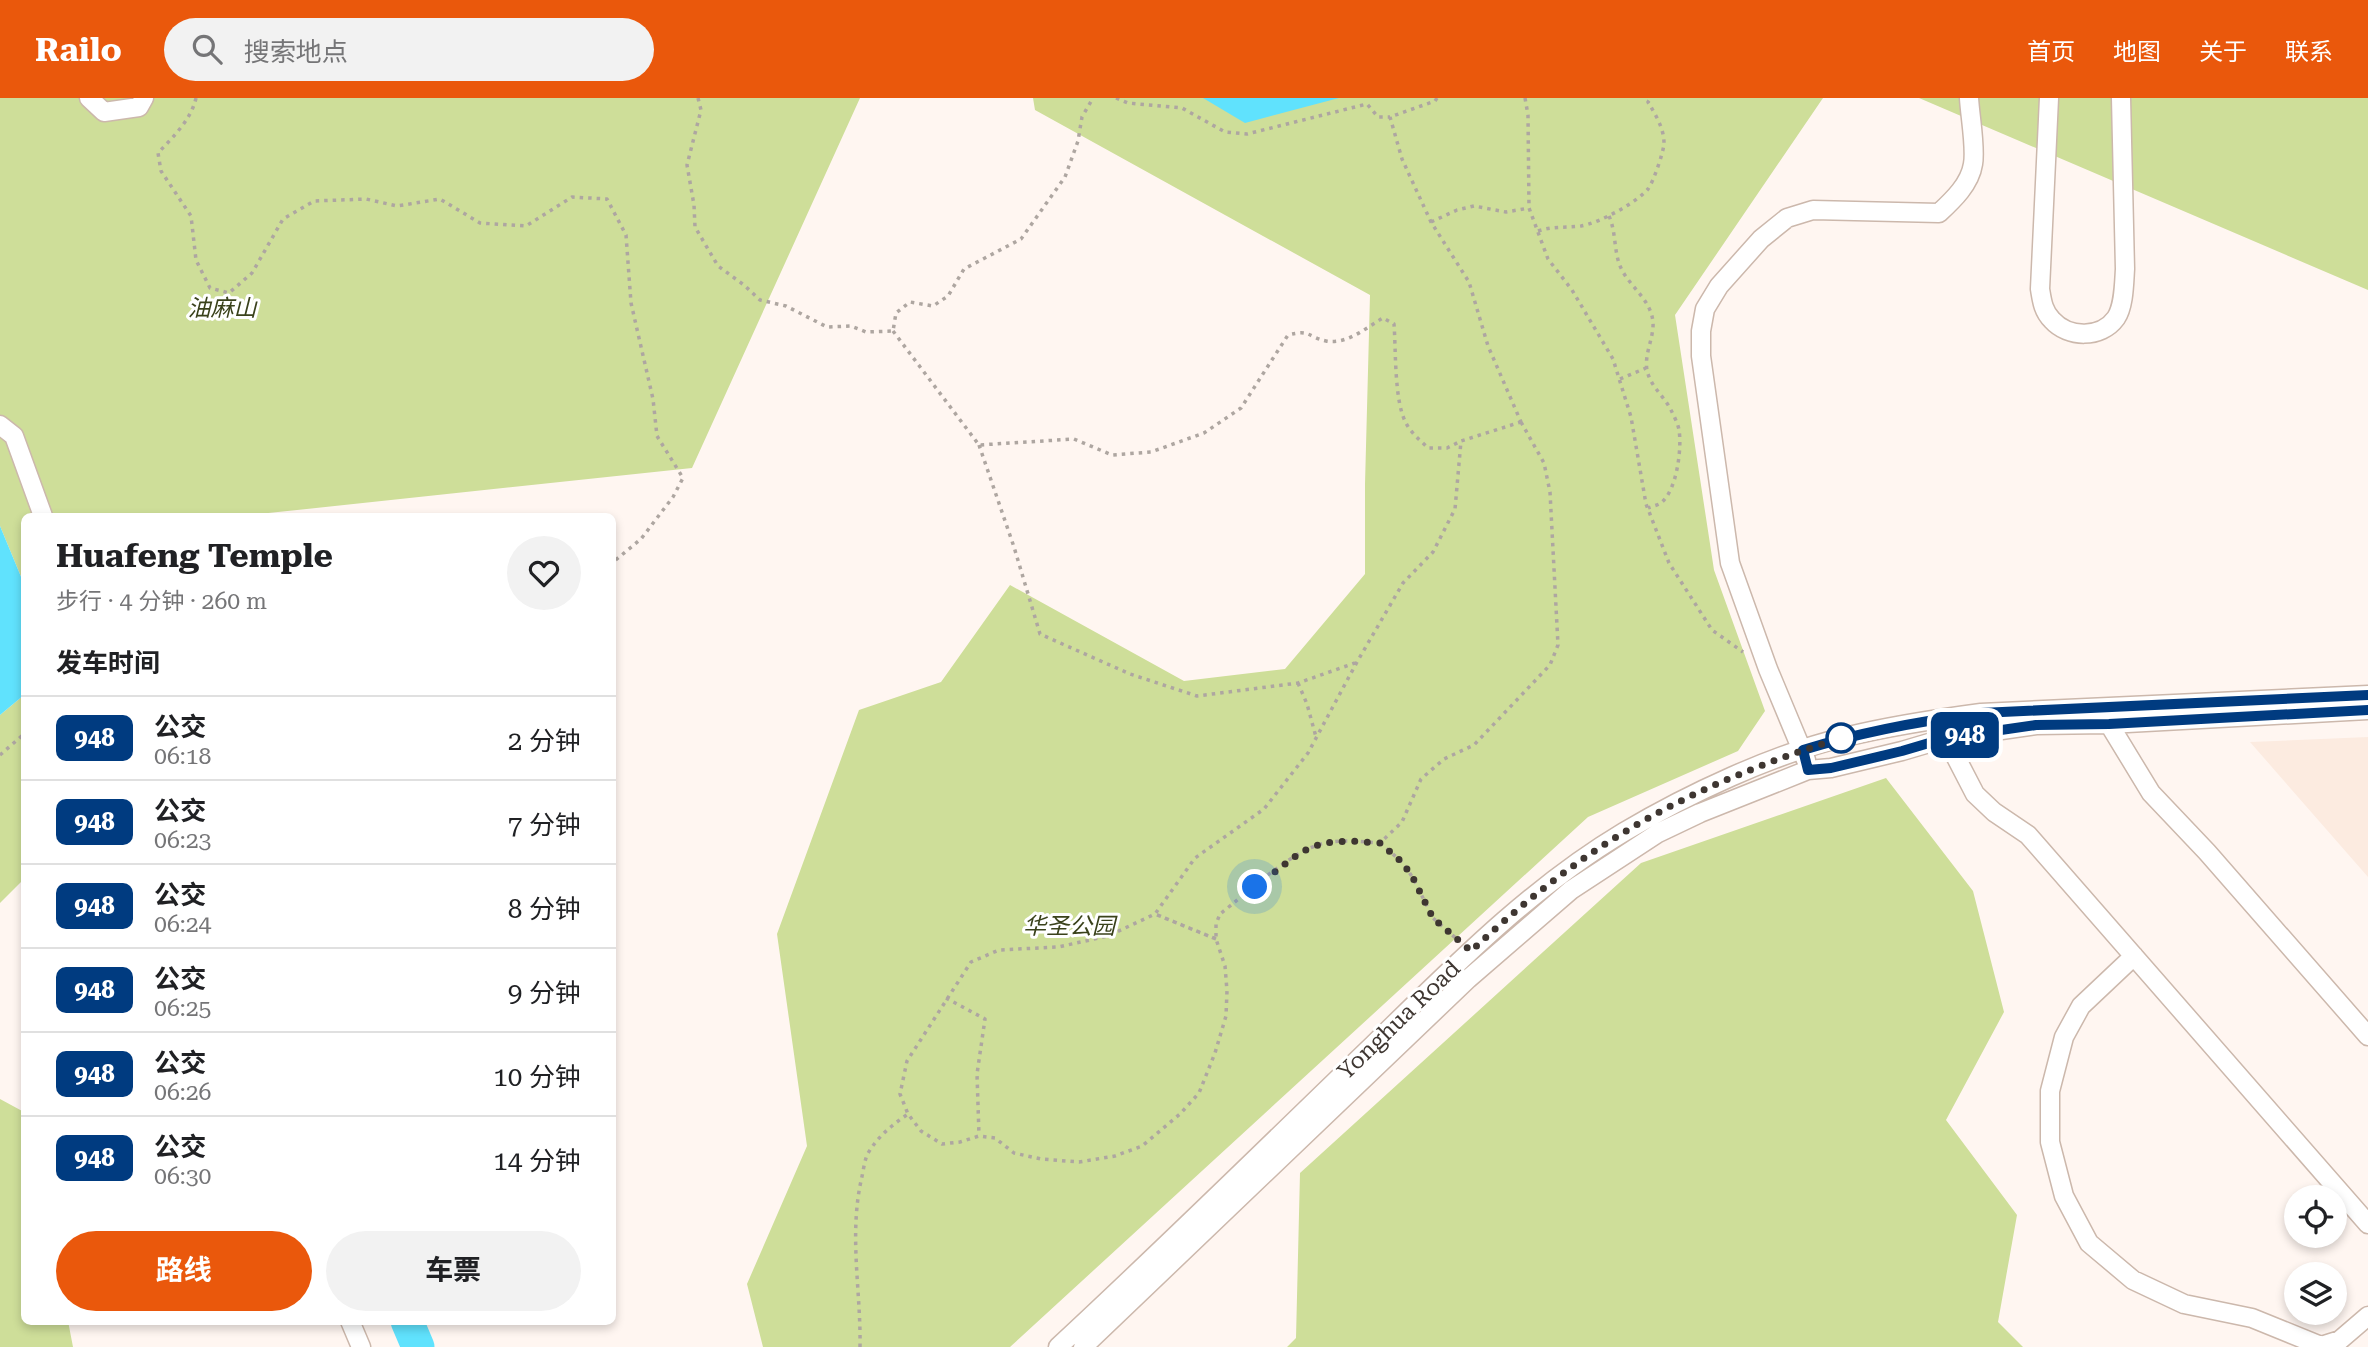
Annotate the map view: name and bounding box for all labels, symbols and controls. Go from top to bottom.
search box [164,18,654,81]
text: Railo [35,30,122,69]
icon: search [188,30,226,68]
text: 搜索地点 [244,37,348,67]
text: 首页 [2027,38,2075,66]
text: 地图 [2113,38,2161,66]
text: 关于 [2199,38,2247,66]
text: 联系 [2285,38,2333,66]
park label: 油麻山 [188,295,259,322]
text: Huafeng Temple [56,536,333,575]
button: heart [507,536,581,610]
text: 步行 · 4 分钟 · 260 m [56,588,267,615]
text: 发车时间 [56,648,160,678]
text: 公交 [154,712,206,742]
line badge: 948 [1925,712,2005,758]
text: 948 [1945,721,1985,749]
unlabelled marker [1826,723,1856,753]
text: 948 [74,724,115,752]
text: 2 分钟 [508,726,581,756]
text: 06:18 [154,743,211,770]
text: 公交 [154,796,206,826]
text: 948 [74,808,115,836]
text: 7 分钟 [508,810,581,840]
text: 06:23 [154,827,211,854]
your location [1237,869,1272,904]
text: 公交 [154,880,206,910]
text: 948 [74,892,115,920]
text: 8 分钟 [508,894,581,924]
text: 06:24 [154,911,211,938]
park label: 华圣公园 [1023,913,1118,940]
street label: Yonghua Road [1332,955,1466,1085]
text: 公交 [154,964,206,994]
text: 948 [74,976,115,1004]
text: 9 分钟 [508,978,581,1008]
text: 06:25 [154,995,211,1022]
text: 公交 [154,1048,206,1078]
text: 948 [74,1060,115,1088]
text: 10 分钟 [493,1062,581,1092]
text: 06:26 [154,1079,211,1106]
text: 公交 [154,1132,206,1162]
text: 948 [74,1144,115,1172]
text: 14 分钟 [493,1146,581,1176]
text: 06:30 [154,1163,211,1190]
map controls [2284,1185,2347,1325]
button: locate [2284,1185,2347,1248]
button: 路线 [56,1231,312,1311]
button: 车票 [326,1231,581,1311]
button: layers [2284,1262,2347,1325]

